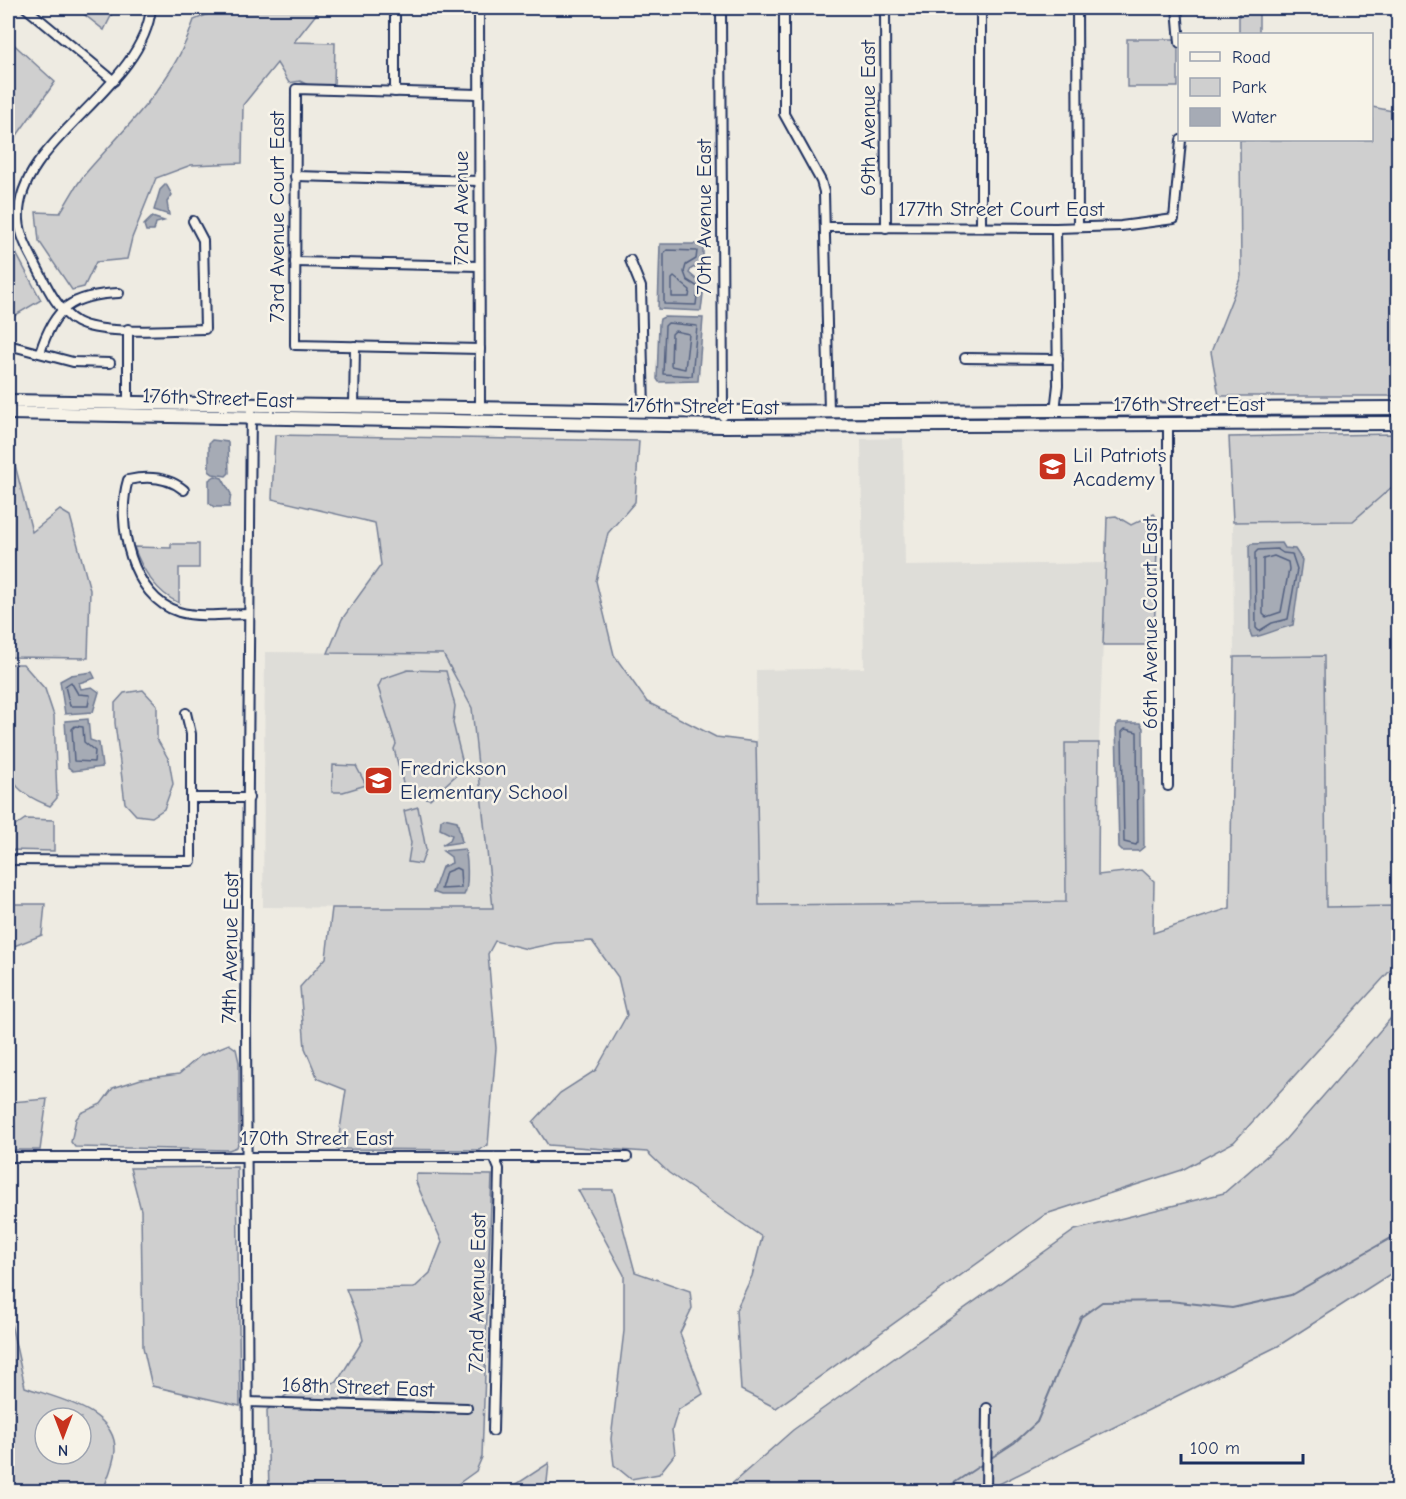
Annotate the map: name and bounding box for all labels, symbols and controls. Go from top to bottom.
legend [1178,33,1373,141]
street label: 69th Avenue East [856,39,880,196]
text: Road [1232,47,1271,68]
text: Park [1232,77,1267,98]
text: Water [1232,107,1277,128]
street label: 73rd Avenue Court East [265,110,289,323]
street label: 70th Avenue East [692,138,716,295]
street label: 72nd Avenue [449,151,473,265]
street label: 177th Street Court East [898,197,1105,221]
street label: 176th Street East [142,383,295,413]
street label: 176th Street East [1113,392,1266,416]
street label: 176th Street East [627,393,780,419]
place label: Lil Patriots Academy [1073,443,1166,491]
school or university icon: Lil Patriots Academy [1036,451,1068,483]
street label: 66th Avenue Court East [1138,516,1162,729]
place label: Fredrickson Elementary School [400,756,568,804]
school or university icon: Fredrickson Elementary School [363,764,395,796]
street label: 74th Avenue East [217,871,243,1024]
street label: 170th Street East [240,1126,395,1150]
street label: 72nd Avenue East [464,1212,490,1373]
street label: 168th Street East [281,1372,436,1402]
north arrow [33,1406,93,1466]
scale bar [1181,1427,1302,1465]
text: 100 m [1190,1438,1240,1459]
text: N [58,1441,68,1459]

